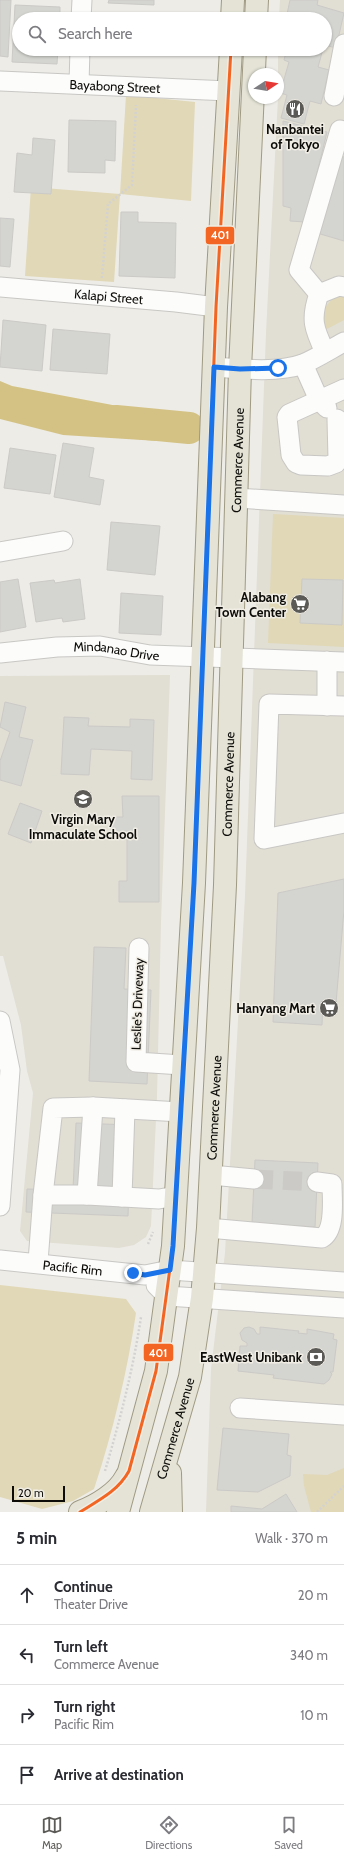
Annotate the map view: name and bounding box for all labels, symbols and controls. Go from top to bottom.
search box [12,12,332,56]
icon: search [26,23,48,45]
text: Search here [58,25,133,43]
north arrow [248,68,284,104]
street label: Bayabong Street [69,76,161,96]
restaurant icon: Nanbantei of Tokyo [284,98,306,120]
place label: Nanbantei of Tokyo [266,121,324,152]
line badge: 401 [205,226,235,245]
text: 401 [211,228,229,242]
street label: Kalapi Street [73,285,144,307]
route start [269,359,287,377]
street label: Commerce Avenue [228,407,247,513]
place label: Alabang Town Center [216,589,287,620]
supermarket icon: Alabang Town Center [289,593,311,615]
street label: Mindanao Drive [73,638,160,663]
street label: Commerce Avenue [218,731,237,837]
school or university icon: Virgin Mary Immaculate School [72,788,94,810]
place label: Virgin Mary Immaculate School [29,811,138,842]
street label: Leslie's Driveway [127,957,147,1050]
supermarket icon: Hanyang Mart [318,997,340,1019]
place label: Hanyang Mart [236,1000,316,1016]
street label: Commerce Avenue [203,1055,225,1161]
street label: Pacific Rim [42,1256,103,1279]
route end [124,1264,142,1282]
line badge: 401 [143,1343,174,1362]
text: 401 [149,1346,167,1360]
bank icon: EastWest Unibank [305,1346,327,1368]
place label: EastWest Unibank [200,1349,303,1365]
street label: Commerce Avenue [153,1375,198,1481]
scale bar [12,1484,65,1503]
text: 20 m [18,1486,44,1500]
text: 5 min [16,1528,57,1548]
text: Walk · 370 m [255,1530,328,1546]
text: Continue [54,1578,113,1596]
icon: ahead [16,1584,38,1606]
text: 20 m [298,1587,328,1603]
text: Theater Drive [54,1596,128,1612]
text: Turn left [54,1638,108,1656]
icon: left [16,1644,38,1666]
text: 340 m [290,1647,328,1663]
text: Commerce Avenue [54,1656,159,1672]
text: Turn right [54,1698,115,1716]
icon: right [16,1704,38,1726]
text: 10 m [300,1707,328,1723]
text: Pacific Rim [54,1716,114,1732]
icon: arrive [16,1764,38,1786]
text: Arrive at destination [54,1766,184,1784]
tab: Map [41,1814,63,1852]
tab: Directions [145,1814,192,1852]
tab: Saved [274,1814,303,1852]

